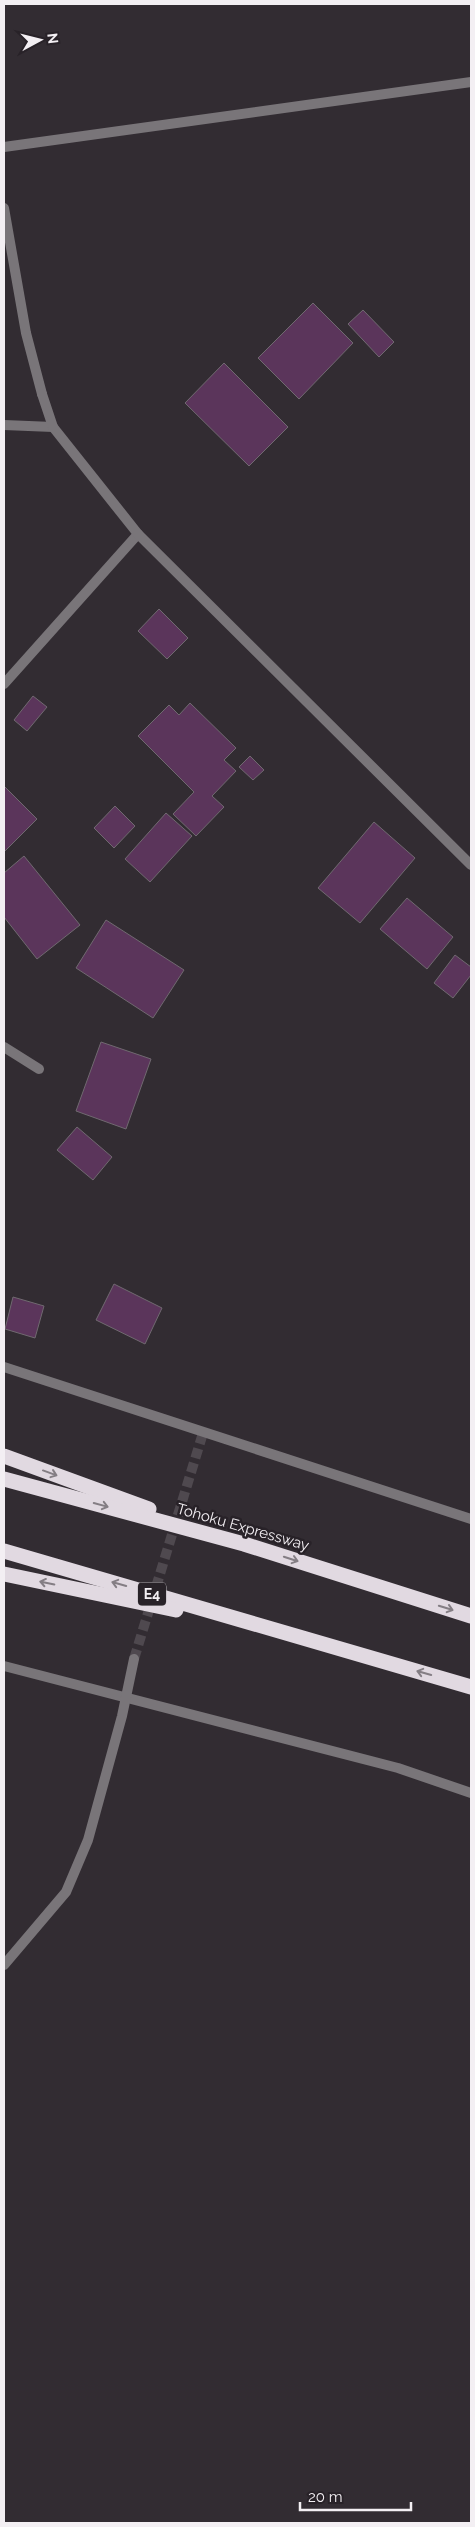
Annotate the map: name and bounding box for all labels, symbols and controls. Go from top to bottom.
north arrow [15,15,65,65]
text: N [44,32,61,45]
one-way arrow [41,1469,57,1478]
street label: Tohoku Expressway [175,1499,311,1555]
one-way arrow [93,1501,109,1511]
one-way arrow [282,1555,298,1564]
one-way arrow [39,1578,55,1587]
one-way arrow [111,1579,127,1588]
road number: E4 [138,1582,166,1606]
one-way arrow [437,1603,453,1613]
one-way arrow [417,1668,433,1678]
scale bar [300,2480,411,2512]
text: 20 m [308,2488,343,2506]

